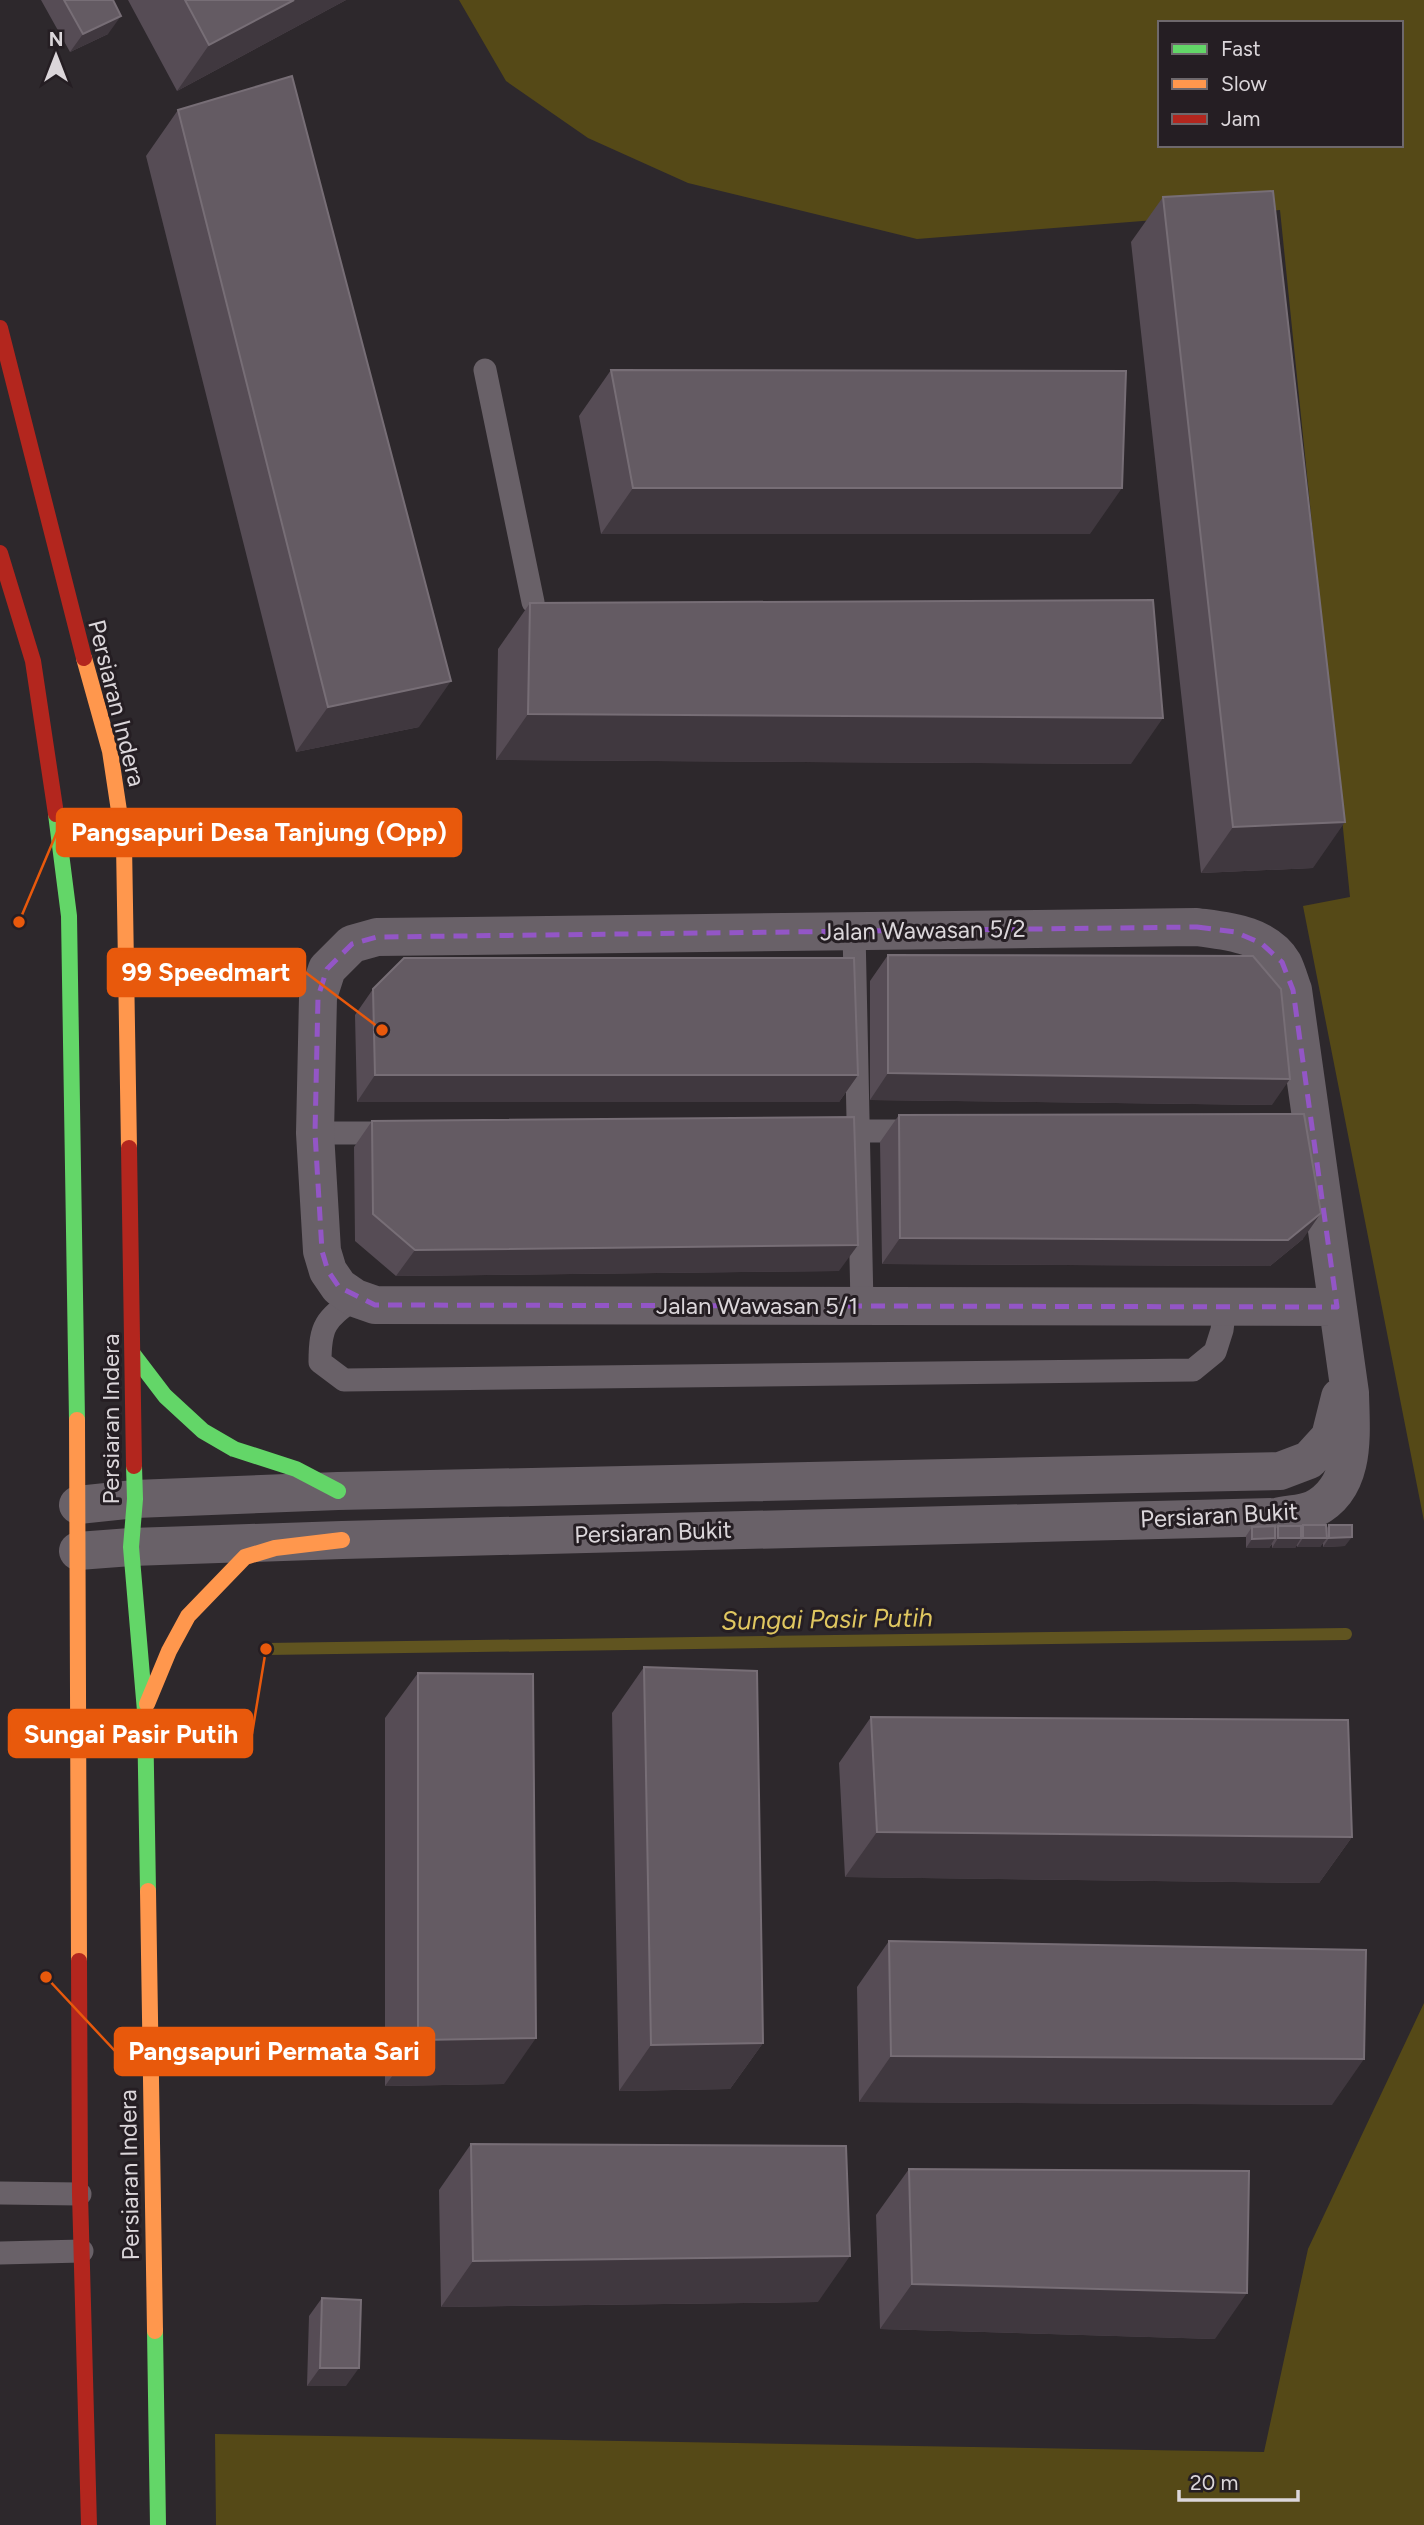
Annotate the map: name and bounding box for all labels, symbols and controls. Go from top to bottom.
north arrow [21,21,91,91]
legend [1158,21,1403,147]
text: N [49,28,63,51]
text: Fast [1221,36,1261,61]
text: Slow [1221,71,1267,96]
text: Jam [1221,106,1260,131]
street label: Persiaran Indera [82,617,152,789]
callout: Pangsapuri Desa Tanjung (Opp) [57,809,461,856]
text: Pangsapuri Desa Tanjung (Opp) [71,816,447,848]
street label: Jalan Wawasan 5/2 [820,914,1026,946]
callout: 99 Speedmart [108,949,305,996]
text: 99 Speedmart [122,956,290,988]
street label: Jalan Wawasan 5/1 [656,1291,858,1320]
street label: Persiaran Indera [96,1334,125,1504]
street label: Persiaran Bukit [1139,1496,1299,1534]
street label: Persiaran Bukit [574,1515,732,1549]
water label: Sungai Pasir Putih [721,1601,933,1637]
callout: Sungai Pasir Putih [9,1710,252,1757]
text: Sungai Pasir Putih [24,1718,238,1750]
callout: Pangsapuri Permata Sari [115,2028,434,2075]
text: Pangsapuri Permata Sari [128,2035,420,2067]
street label: Persiaran Indera [113,2089,145,2261]
scale bar [1179,2458,1298,2502]
text: 20 m [1190,2470,1238,2495]

